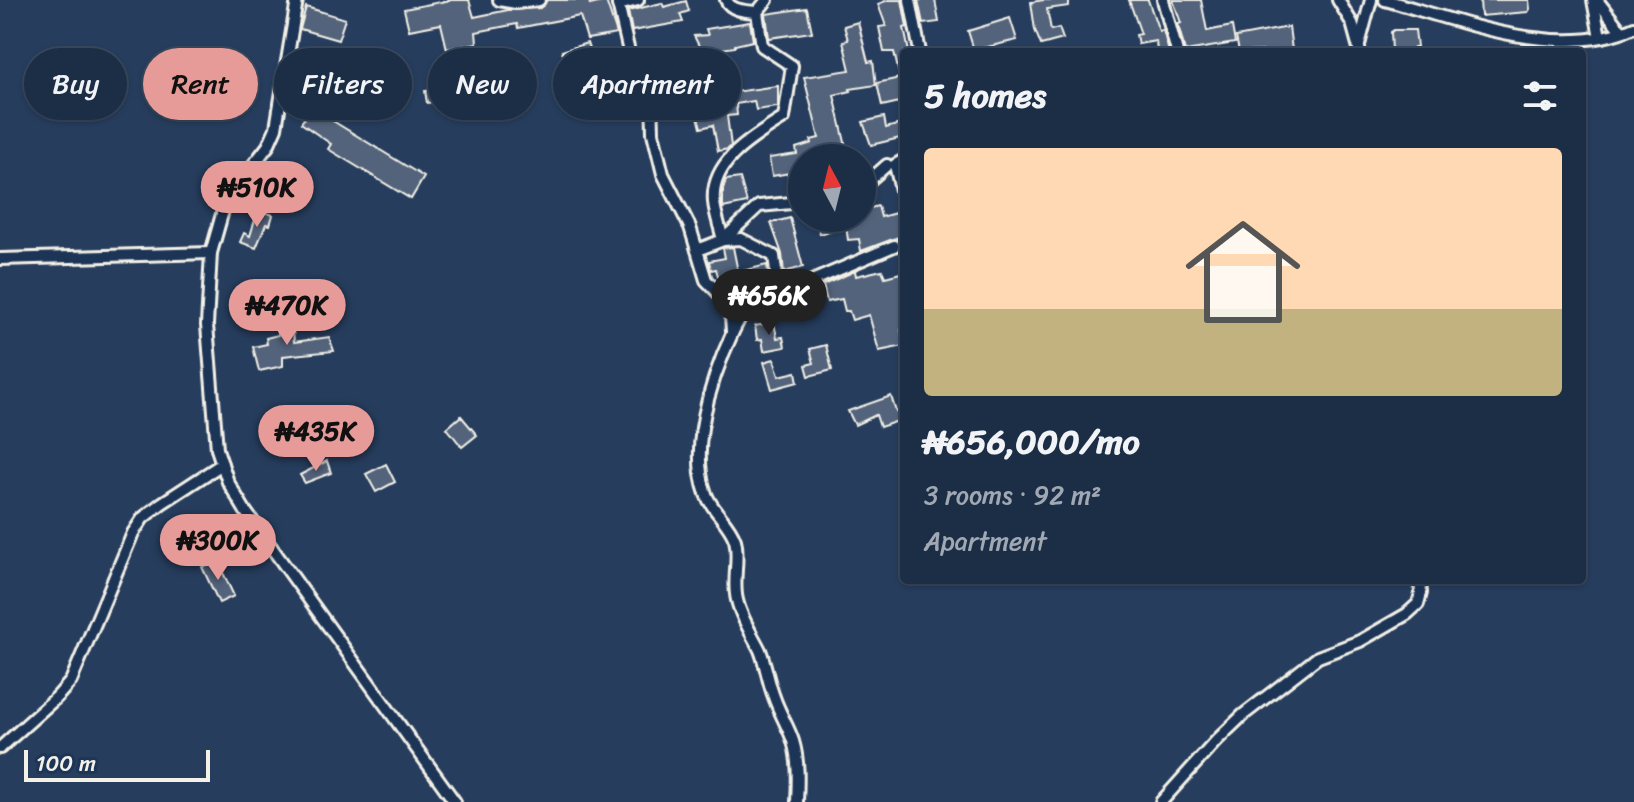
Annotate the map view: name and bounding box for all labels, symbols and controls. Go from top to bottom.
chip: Buy [24,48,127,120]
chip: Rent [143,48,258,120]
chip: Filters [274,48,412,120]
chip: New [428,48,537,120]
chip: Apartment [553,48,741,120]
text: 5 homes [924,66,1046,126]
icon: filters [1518,74,1562,118]
north arrow [788,144,876,232]
map controls [788,144,876,232]
pin: ₦510K [201,161,313,229]
text: ₦510K [219,164,295,210]
icon: home [1171,200,1315,344]
pin: ₦656K [713,269,825,337]
text: ₦656K [730,272,808,318]
pin: ₦470K [231,279,343,347]
text: ₦470K [247,282,327,328]
pin: ₦435K [260,405,372,473]
text: ₦435K [276,408,356,454]
text: ₦656,000/mo [924,412,1140,472]
text: 3 rooms · 92 m² [924,472,1101,518]
pin: ₦300K [162,514,274,582]
text: ₦300K [178,517,258,563]
text: Apartment [924,518,1047,564]
text: 100 m [36,744,96,783]
scale bar [24,746,210,782]

